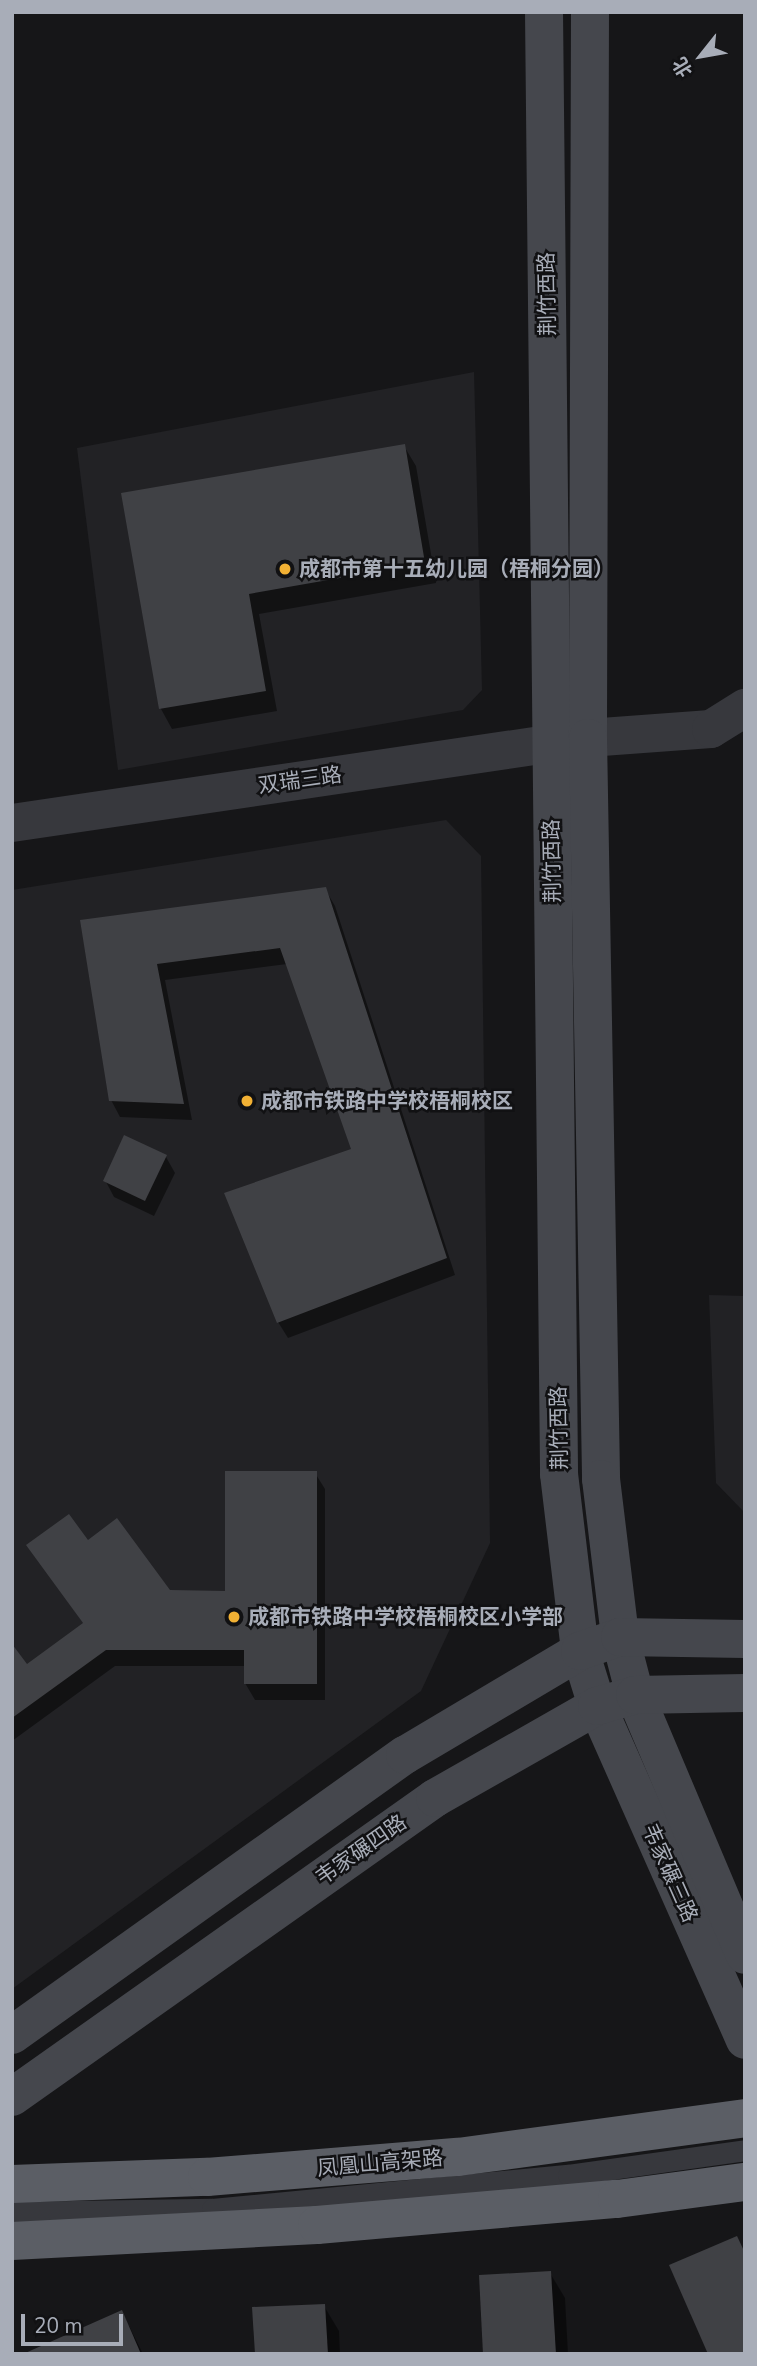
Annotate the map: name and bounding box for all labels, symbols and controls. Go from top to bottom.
north arrow [666,21,736,91]
text: 北 [667,52,699,82]
street label: 荆竹西路 [534,252,560,336]
place label: 成都市第十五幼儿园（梧桐分园） [299,556,614,582]
marker: 成都市第十五幼儿园（梧桐分园） [277,561,293,577]
street label: 双瑞三路 [257,762,343,798]
street label: 荆竹西路 [539,819,565,903]
place label: 成都市铁路中学校梧桐校区 [261,1088,513,1114]
marker: 成都市铁路中学校梧桐校区 [239,1093,255,1109]
street label: 荆竹西路 [546,1386,572,1470]
place label: 成都市铁路中学校梧桐校区小学部 [248,1604,563,1630]
marker: 成都市铁路中学校梧桐校区小学部 [226,1609,242,1625]
street label: 韦家碾四路 [311,1810,411,1890]
street label: 韦家碾三路 [637,1820,703,1926]
street label: 凤凰山高架路 [316,2145,444,2181]
scale bar [24,2300,126,2344]
text: 20 m [34,2312,83,2340]

